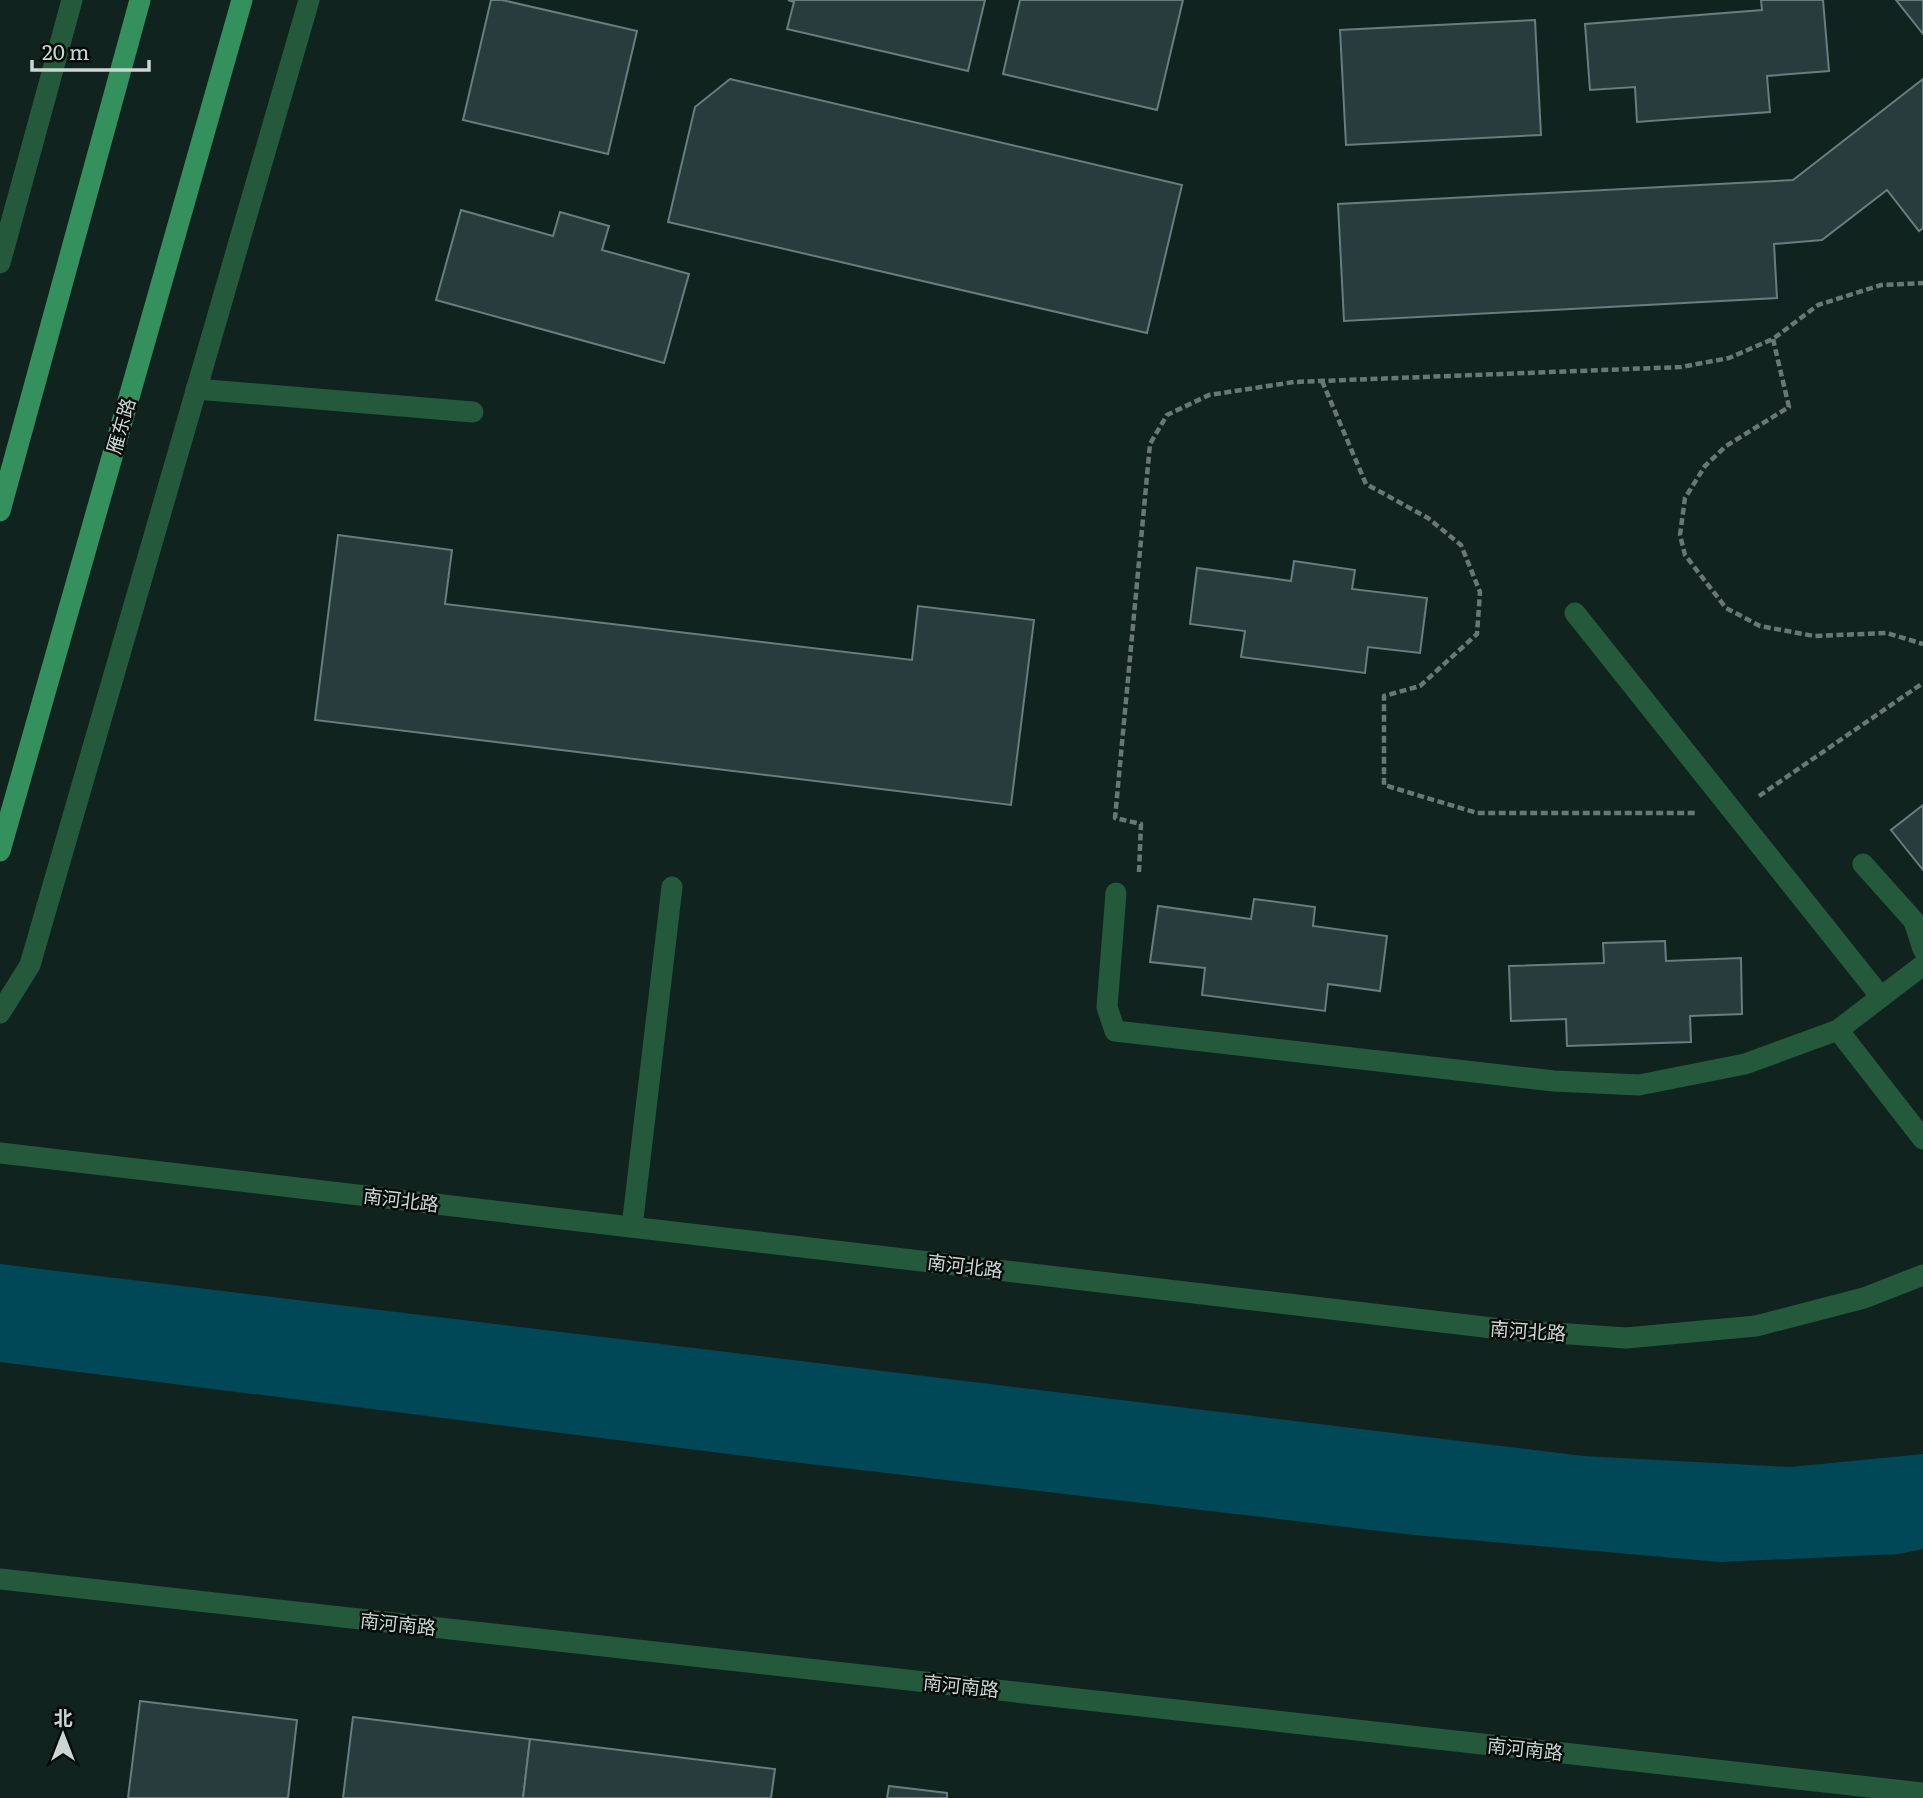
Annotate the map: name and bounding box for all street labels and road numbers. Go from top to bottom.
street label: 雁东路 [99,394,141,457]
street label: 南河北路 [362,1180,441,1218]
street label: 南河北路 [926,1246,1005,1284]
street label: 南河北路 [1489,1313,1567,1347]
street label: 南河南路 [359,1605,437,1641]
street label: 南河南路 [922,1667,1000,1703]
street label: 南河南路 [1486,1730,1564,1766]

